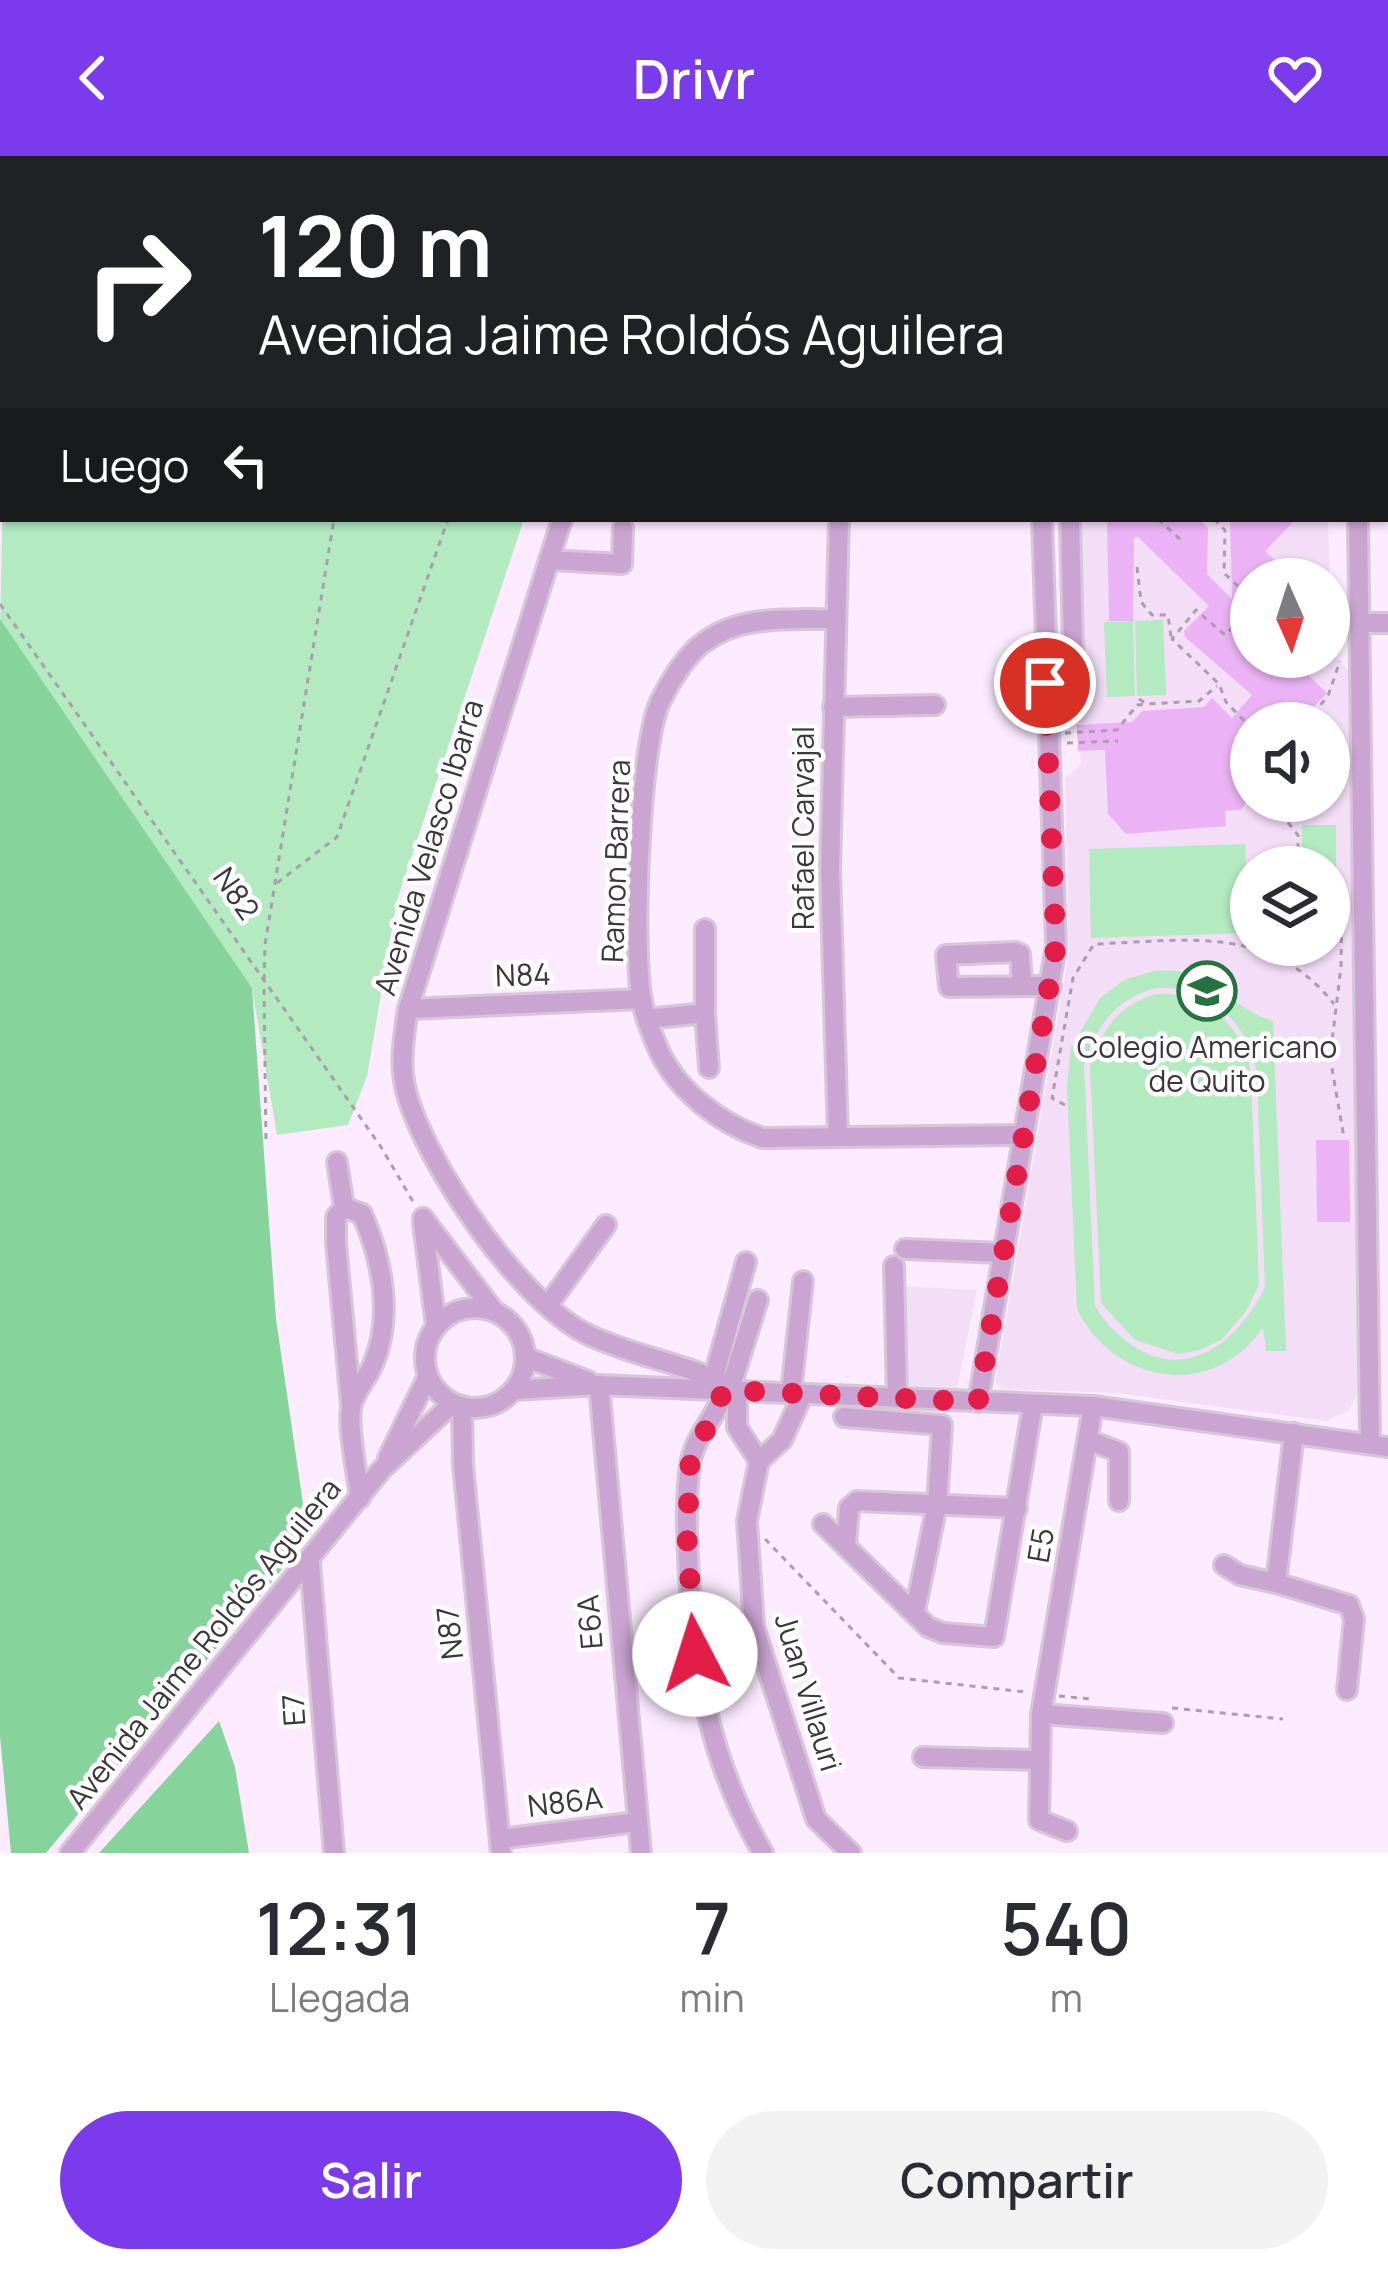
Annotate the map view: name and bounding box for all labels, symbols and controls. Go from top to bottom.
text: Drivr [633,41,755,115]
icon: back [60,45,126,111]
icon: heart [1262,45,1328,111]
text: 120 m [258,187,492,302]
icon: right [60,204,216,360]
text: Avenida Jaime Roldós Aguilera [258,296,1005,370]
icon: left [213,432,279,498]
text: Luego [60,434,189,496]
north arrow [1230,558,1350,678]
map controls [1230,558,1350,966]
pin [994,632,1096,734]
icon: arrive [1012,650,1078,716]
street label: Avenida Velasco Ibarra [364,694,492,1000]
button: sound [1230,702,1350,822]
street label: Rafael Carvajal [782,726,823,930]
street label: Ramon Barrera [591,759,639,963]
button: layers [1230,846,1350,966]
street label: N82 [204,859,270,927]
street label: N84 [494,953,552,995]
school or university icon: Colegio Americano de Quito [1176,960,1238,1022]
place label: Colegio Americano de Quito [1077,1026,1337,1101]
street label: Avenida Jaime Roldós Aguilera [56,1469,350,1817]
street label: E5 [1017,1524,1063,1566]
position arrow [632,1591,758,1717]
street label: E6A [566,1593,612,1651]
street label: N87 [426,1604,472,1662]
street label: Juan Villauri [766,1608,852,1776]
street label: E7 [271,1693,315,1727]
street label: N86A [525,1776,605,1826]
text: 12:31 [256,1878,424,1977]
text: 7 [693,1878,731,1977]
text: 540 [1001,1878,1132,1977]
text: Llegada [269,1970,410,2024]
text: min [679,1970,745,2024]
text: m [1050,1970,1083,2024]
button: Salir [60,2111,682,2249]
button: Compartir [706,2111,1328,2249]

